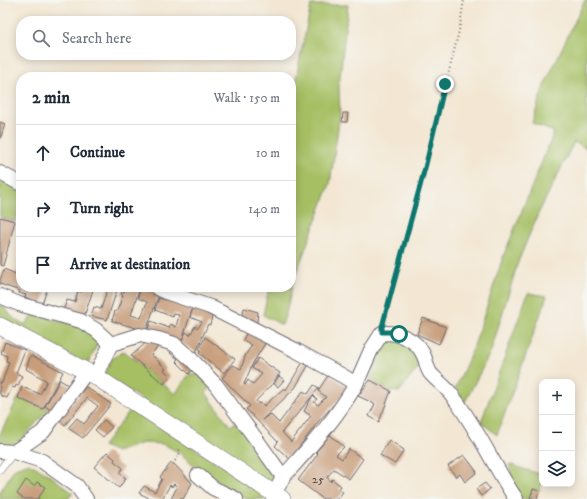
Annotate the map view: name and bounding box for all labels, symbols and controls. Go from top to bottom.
search box [16,16,296,60]
icon: search [30,27,52,49]
text: Search here [62,29,131,48]
route end [436,75,454,93]
text: 2 min [32,87,70,109]
text: Walk · 150 m [214,90,280,106]
icon: ahead [32,142,54,164]
text: Continue [70,143,125,162]
text: 10 m [256,145,280,161]
icon: right [32,198,54,220]
text: Turn right [70,199,133,218]
text: 140 m [248,201,280,217]
icon: arrive [32,254,54,276]
text: Arrive at destination [70,255,190,274]
route start [390,325,408,343]
map controls [539,379,575,487]
button: + [539,379,575,415]
button: − [539,415,575,451]
button: layers [539,451,575,487]
house number: 25 [312,472,324,487]

